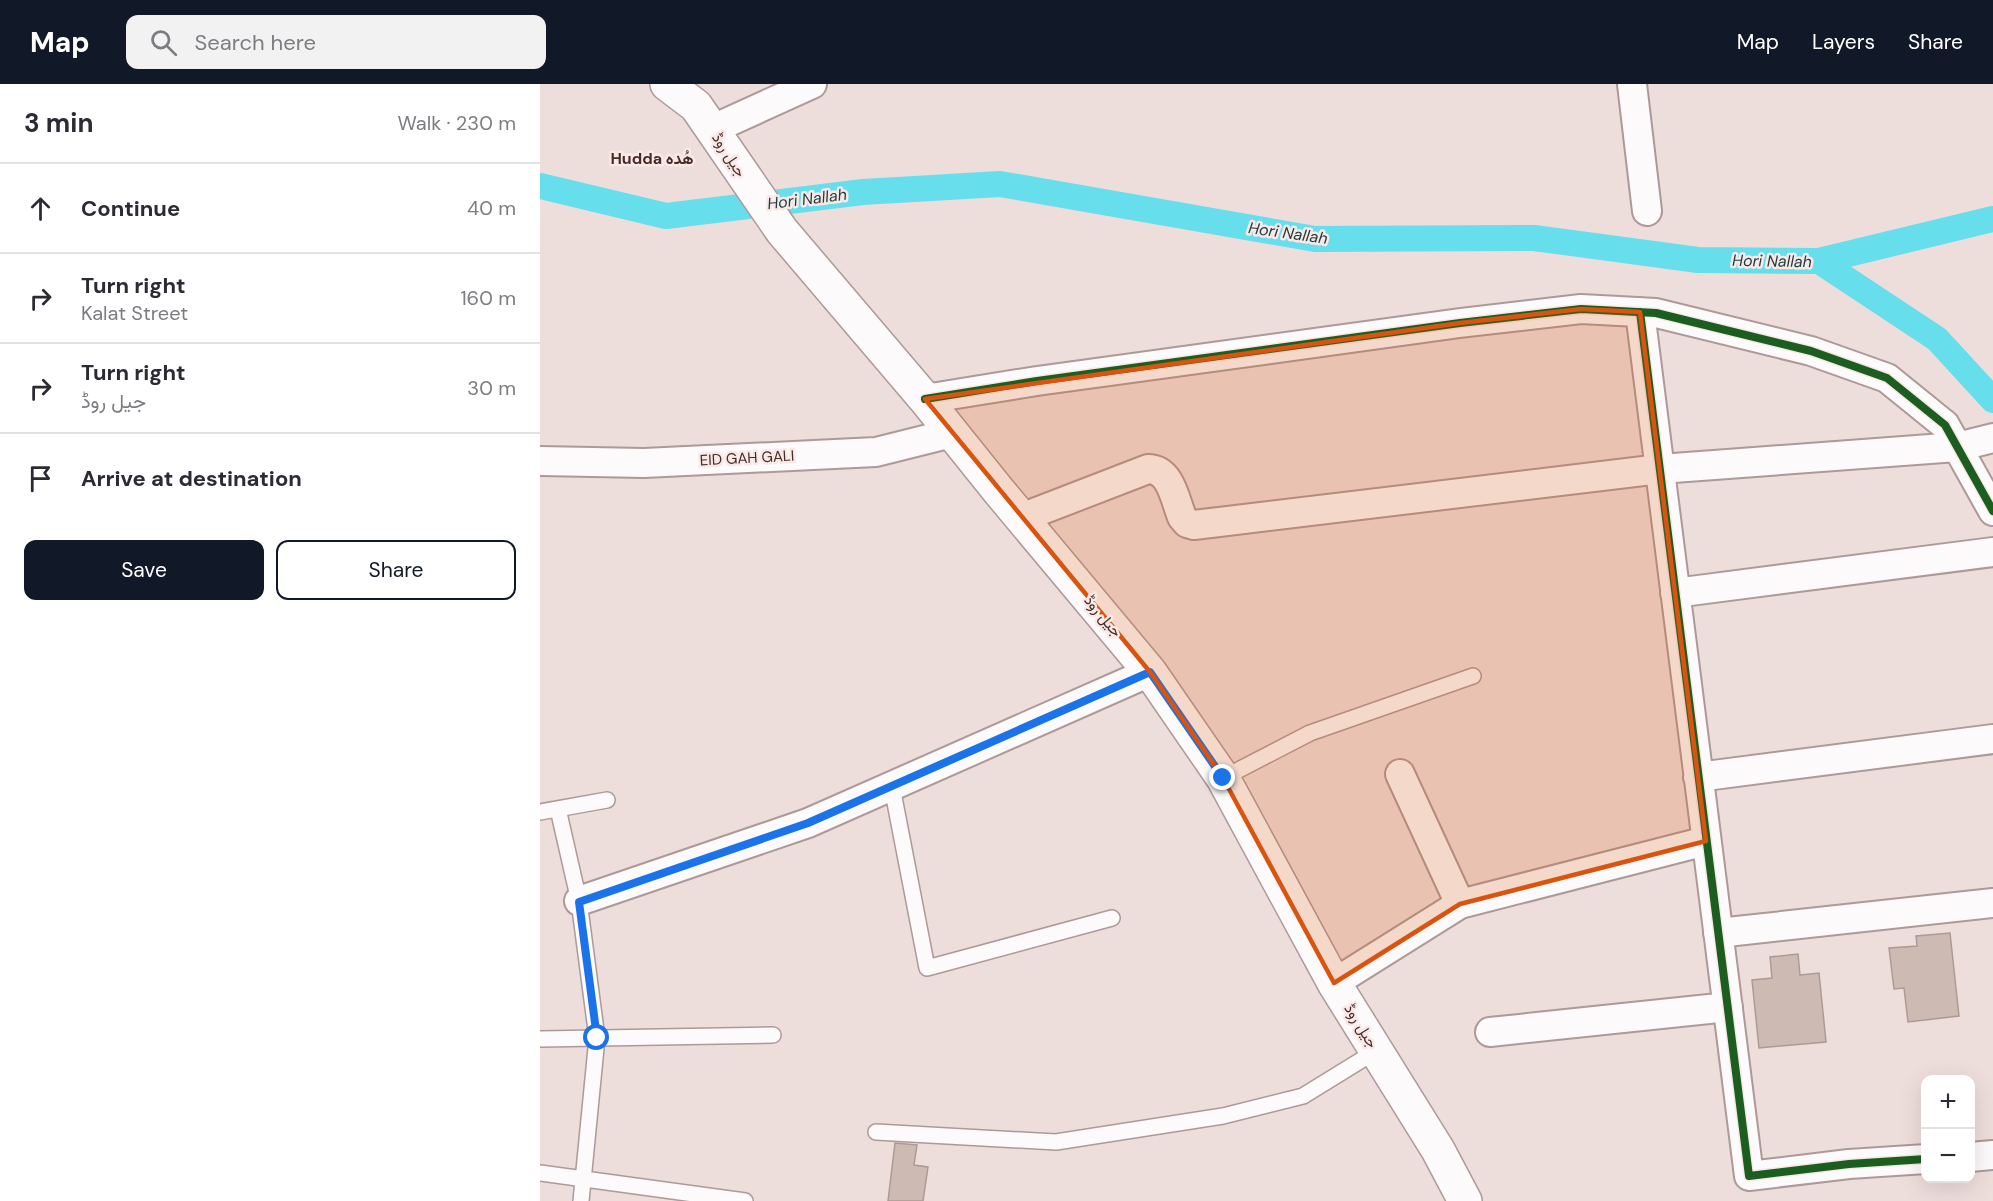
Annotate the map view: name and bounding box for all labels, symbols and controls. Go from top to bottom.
search box [126,15,546,69]
text: Map [30,24,90,61]
icon: search [147,26,180,59]
text: Search here [195,28,316,57]
text: Map [1737,28,1779,56]
text: Layers [1812,28,1875,56]
text: Share [1908,28,1963,56]
text: 3 min [24,106,93,140]
text: Walk · 230 m [397,110,516,136]
street label: جیل روڈ [707,129,751,181]
district label: Hudda ھُدہ [610,148,694,169]
water label: Hori Nallah [766,184,848,214]
icon: ahead [24,192,57,225]
text: Continue [81,194,180,223]
text: 40 m [467,195,516,221]
water label: Hori Nallah [1247,217,1329,249]
water label: Hori Nallah [1732,250,1812,272]
text: Turn right [81,271,186,300]
icon: right [24,282,57,315]
text: 160 m [460,285,516,311]
text: Kalat Street [81,300,188,326]
text: Turn right [81,358,186,387]
icon: right [24,372,57,405]
text: 30 m [467,375,516,401]
text: جیل روڈ [81,388,146,414]
street label: EID GAH GALI [699,446,795,470]
icon: arrive [24,462,57,495]
text: Arrive at destination [81,464,302,493]
button: Save [24,540,264,600]
button: Share [276,540,516,600]
street label: جیل روڈ [1080,591,1126,641]
route end [1209,764,1235,790]
street label: جیل روڈ [1340,1000,1382,1052]
route start [583,1024,609,1050]
map controls [1921,1075,1975,1183]
button: + [1921,1075,1975,1129]
button: − [1921,1129,1975,1183]

